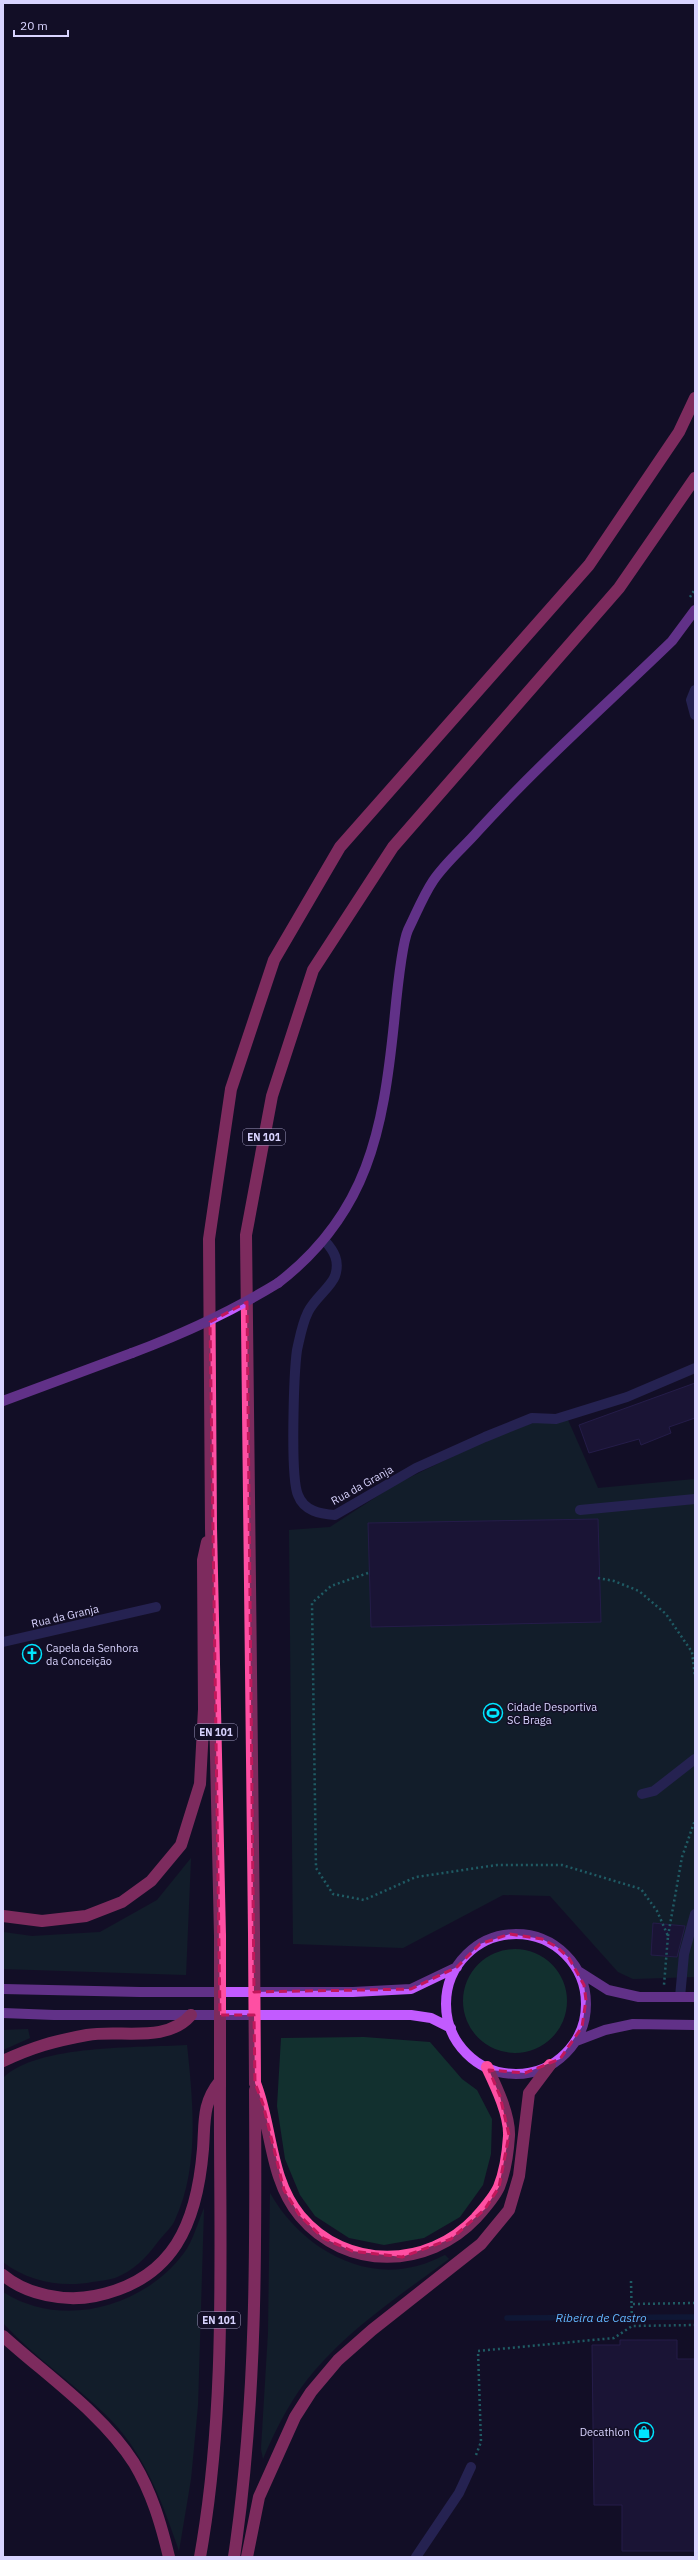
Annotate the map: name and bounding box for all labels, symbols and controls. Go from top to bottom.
scale bar [14,12,68,38]
text: 20 m [20,18,48,33]
road number: EN 101 [243,1129,285,1145]
street label: Rua da Granja [328,1462,396,1508]
street label: Rua da Granja [30,1601,100,1631]
place label: Capela da Senhora da Conceição [46,1641,139,1668]
church icon: Capela da Senhora da Conceição [21,1643,43,1665]
place label: Cidade Desportiva SC Braga [507,1700,597,1727]
sports icon: Cidade Desportiva SC Braga [482,1702,504,1724]
road number: EN 101 [195,1724,237,1740]
water label: Ribeira de Castro [555,2310,647,2325]
road number: EN 101 [198,2312,240,2328]
shop icon: Decathlon [633,2421,655,2443]
place label: Decathlon [580,2425,630,2439]

